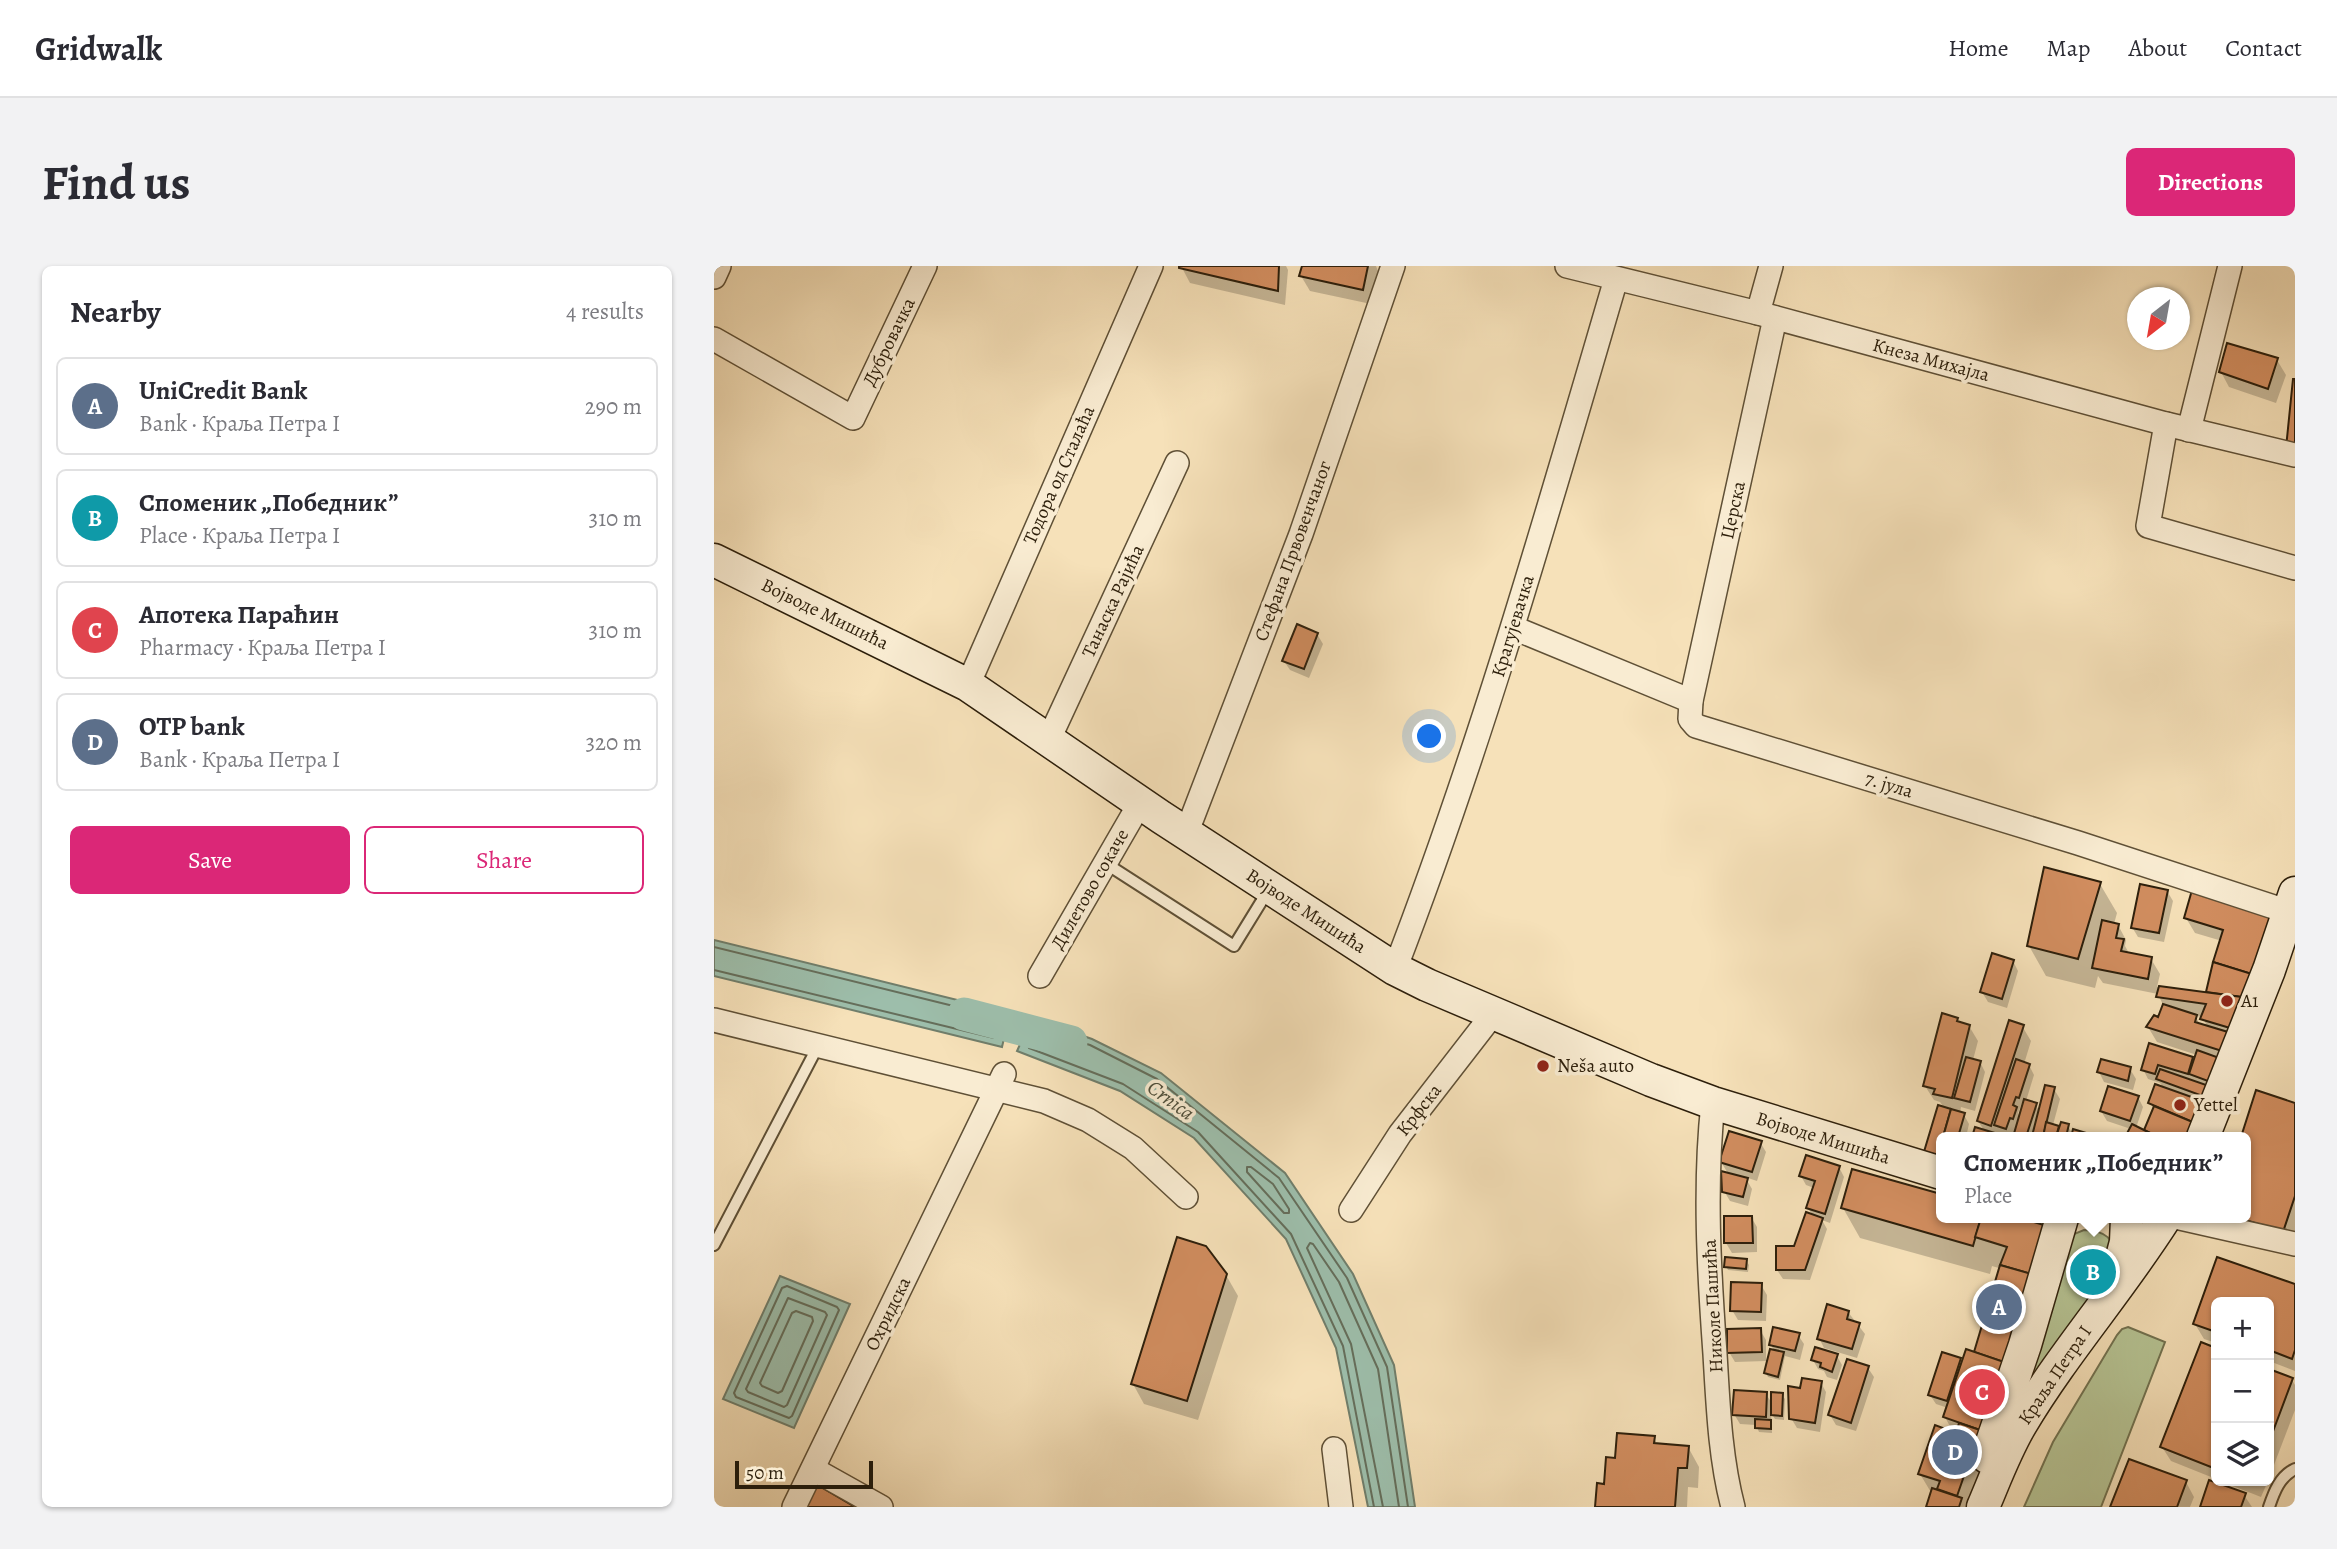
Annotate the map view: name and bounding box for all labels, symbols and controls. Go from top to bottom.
text: Gridwalk [35,26,162,71]
text: Home [1948,32,2009,64]
text: Map [2047,32,2091,64]
text: About [2129,32,2187,64]
text: Contact [2225,32,2302,64]
button: Directions [2126,148,2295,216]
text: Find us [42,149,190,216]
north arrow [2127,287,2190,350]
text: Nearby [70,292,161,332]
street label: Дубровачка [856,293,922,391]
text: 4 results [566,296,644,327]
street label: Кнеза Михајла [1870,332,1993,388]
text: UniCredit Bank [139,373,308,408]
text: A [88,391,102,422]
text: 290 m [585,391,642,422]
street label: Тодора од Сталаћа [1017,401,1101,548]
text: Bank · Краља Петра I [139,408,340,439]
street label: Стефана Првовенчаног [1248,457,1338,645]
street label: Церска [1714,478,1752,541]
text: Споменик „Победник” [139,485,399,520]
text: B [88,503,102,534]
text: 310 m [589,503,642,534]
text: Place · Краља Петра I [139,520,340,551]
street label: Танаска Рајића [1075,540,1151,662]
street label: Крагујевачка [1485,571,1541,680]
street label: Војводе Мишића [757,572,893,656]
text: Апотека Параћин [139,597,339,632]
text: C [88,615,102,646]
text: 310 m [589,615,642,646]
text: Pharmacy · Краља Петра I [139,632,386,663]
text: OTP bank [139,709,245,744]
your location [1412,719,1446,753]
text: D [87,727,103,758]
text: 320 m [586,727,642,758]
text: Bank · Краља Петра I [139,744,340,775]
street label: 7. јула [1862,765,1916,805]
street label: Дилетово сокаче [1045,824,1135,954]
button: Save [70,826,350,894]
button: Share [364,826,644,894]
street label: Војводе Мишића [1241,862,1371,960]
place label: A1 [2240,988,2259,1014]
marker: A1 [2219,993,2235,1009]
place label: Neša auto [1557,1053,1634,1079]
marker: Neša auto [1535,1058,1551,1074]
water label: Crnica [1142,1073,1201,1127]
street label: Крфска [1390,1078,1448,1142]
place label: Yettel [2193,1092,2238,1118]
marker: Yettel [2172,1097,2188,1113]
street label: Војводе Мишића [1753,1105,1893,1171]
popup [1936,1132,2251,1223]
text: Споменик „Победник” [1964,1145,2223,1180]
text: Place [1964,1180,2012,1211]
street label: Николе Пашића [1697,1238,1729,1373]
pin: B [2070,1246,2116,1298]
street label: Охридска [859,1272,917,1355]
pin: A [1976,1281,2022,1333]
map controls [2211,1297,2274,1486]
button: + [2211,1297,2274,1360]
street label: Краља Петра I [2012,1320,2098,1430]
button: − [2211,1360,2274,1423]
pin: C [1959,1366,2005,1418]
button: layers [2211,1423,2274,1486]
pin: D [1932,1426,1978,1478]
scale bar [735,1458,873,1490]
text: 50 m [746,1460,784,1486]

